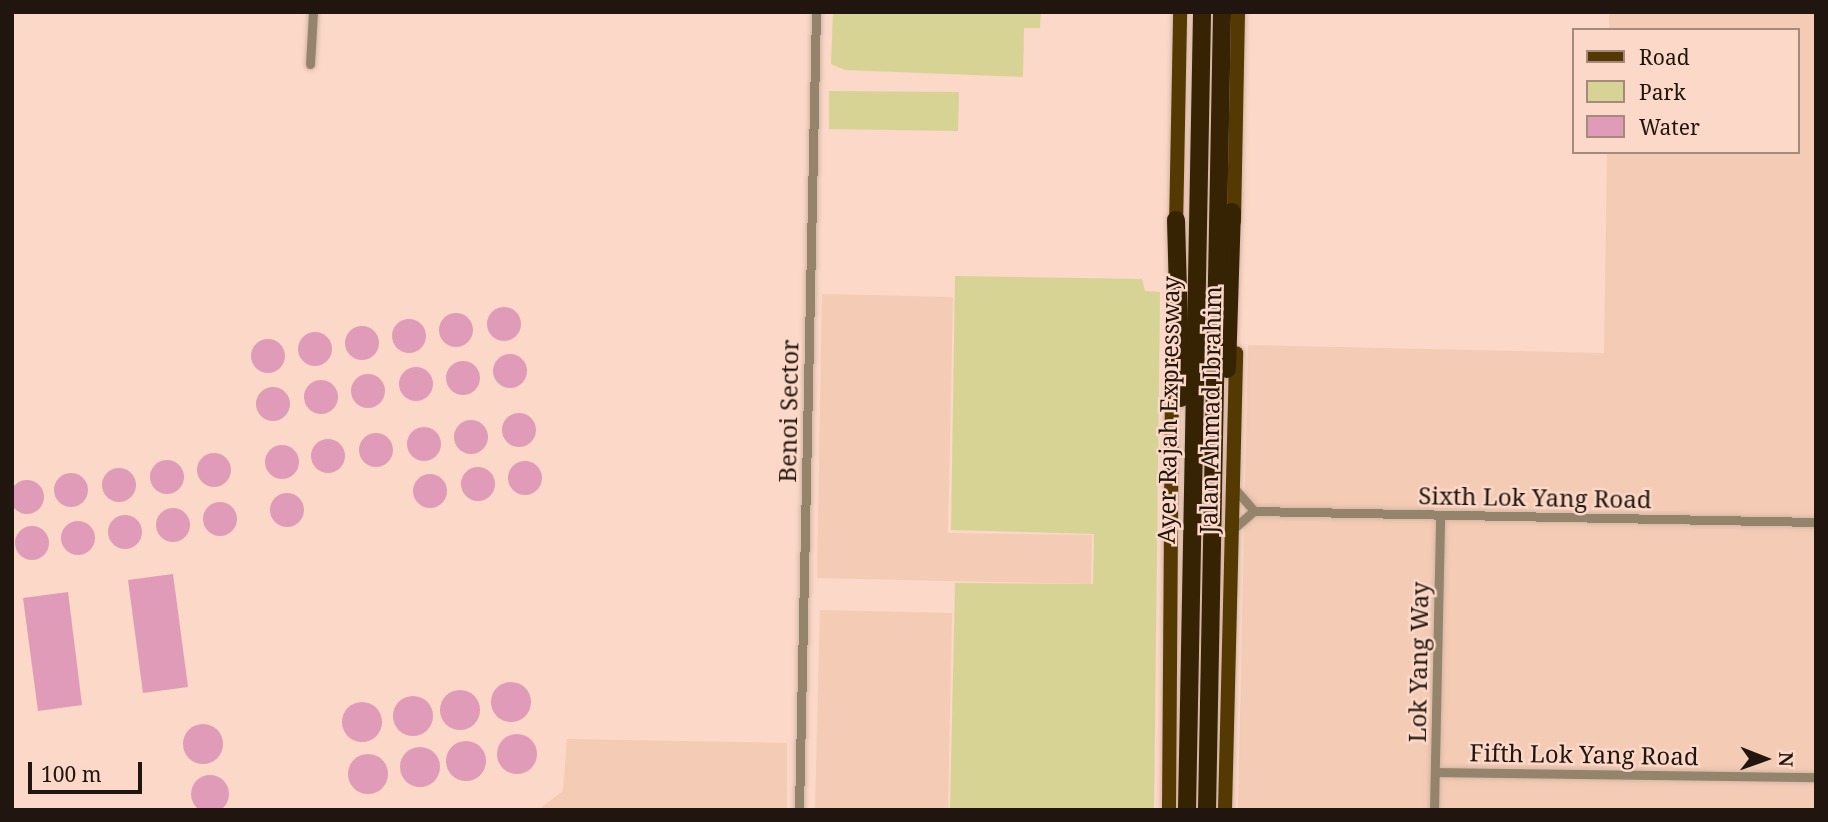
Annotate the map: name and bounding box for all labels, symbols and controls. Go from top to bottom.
legend [1573,28,1800,154]
text: Road [1639,43,1690,71]
text: Park [1639,78,1686,106]
text: Water [1639,113,1700,141]
street label: Ayer Rajah Expressway [1151,276,1185,544]
street label: Jalan Ahmad Ibrahim [1193,286,1227,534]
street label: Benoi Sector [772,339,804,483]
street label: Sixth Lok Yang Road [1418,481,1652,513]
street label: Lok Yang Way [1402,581,1434,743]
north arrow [1730,724,1800,794]
street label: Fifth Lok Yang Road [1469,738,1699,770]
scale bar [32,748,145,792]
text: N [1773,752,1799,767]
text: 100 m [41,760,102,788]

